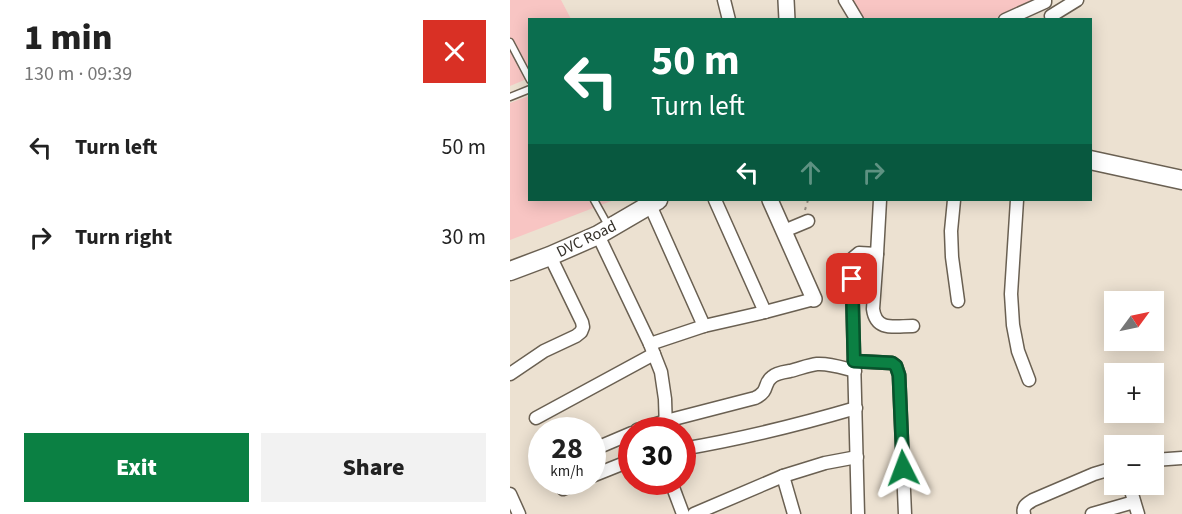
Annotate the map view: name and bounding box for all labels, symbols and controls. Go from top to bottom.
text: 1 min [24,12,112,63]
button: close [423,20,486,83]
text: 50 m [651,31,740,91]
icon: left [552,42,630,120]
text: 130 m · 09:39 [24,60,132,88]
text: Turn left [651,87,745,126]
icon: left [24,131,57,164]
text: Turn left [75,131,157,163]
text: 50 m [441,131,486,163]
icon: left [731,156,764,189]
icon: ahead [794,156,827,189]
icon: right [857,156,890,189]
street label: DVC Road [553,215,620,263]
icon: right [24,221,57,254]
text: Turn right [75,221,172,253]
text: 30 m [441,221,486,253]
pin [826,253,877,304]
icon: arrive [835,262,868,295]
north arrow [1104,291,1164,351]
map controls [1104,291,1164,495]
button: + [1104,363,1164,423]
speed limit sign: 30 [618,417,696,495]
text: 28 [551,427,583,470]
button: Exit [24,433,249,502]
button: Share [261,433,486,502]
button: − [1104,435,1164,495]
position arrow [871,436,935,500]
text: km/h [550,461,584,482]

